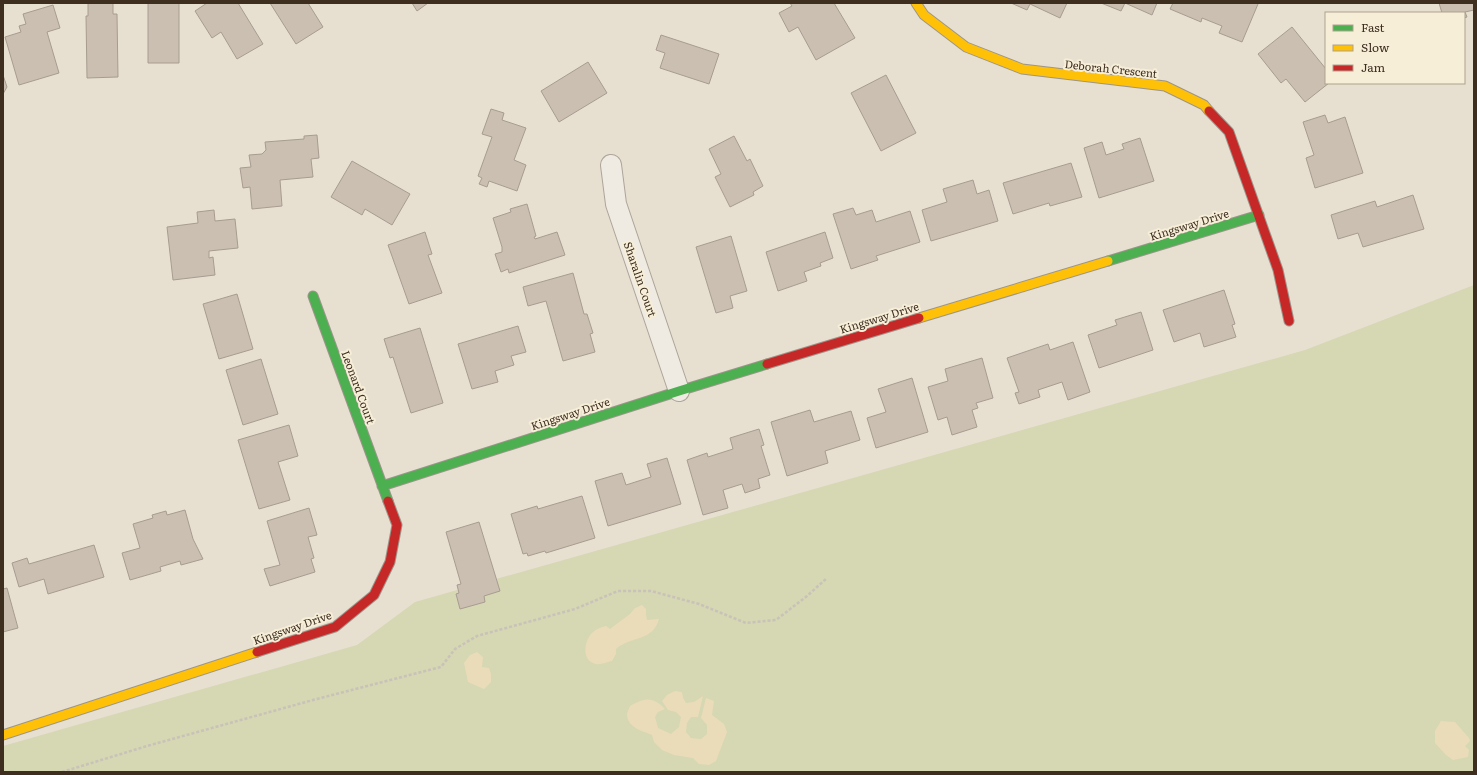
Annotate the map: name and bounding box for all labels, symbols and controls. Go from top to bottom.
legend [1325,12,1465,84]
text: Fast [1361,18,1385,36]
text: Slow [1361,38,1390,56]
street label: Deborah Crescent [1064,55,1159,81]
text: Jam [1361,58,1386,76]
street label: Kingsway Drive [1147,204,1231,244]
street label: Sharalin Court [621,239,661,319]
street label: Kingsway Drive [837,297,921,337]
street label: Leonard Court [338,348,380,426]
street label: Kingsway Drive [528,393,612,433]
street label: Kingsway Drive [251,606,334,648]

